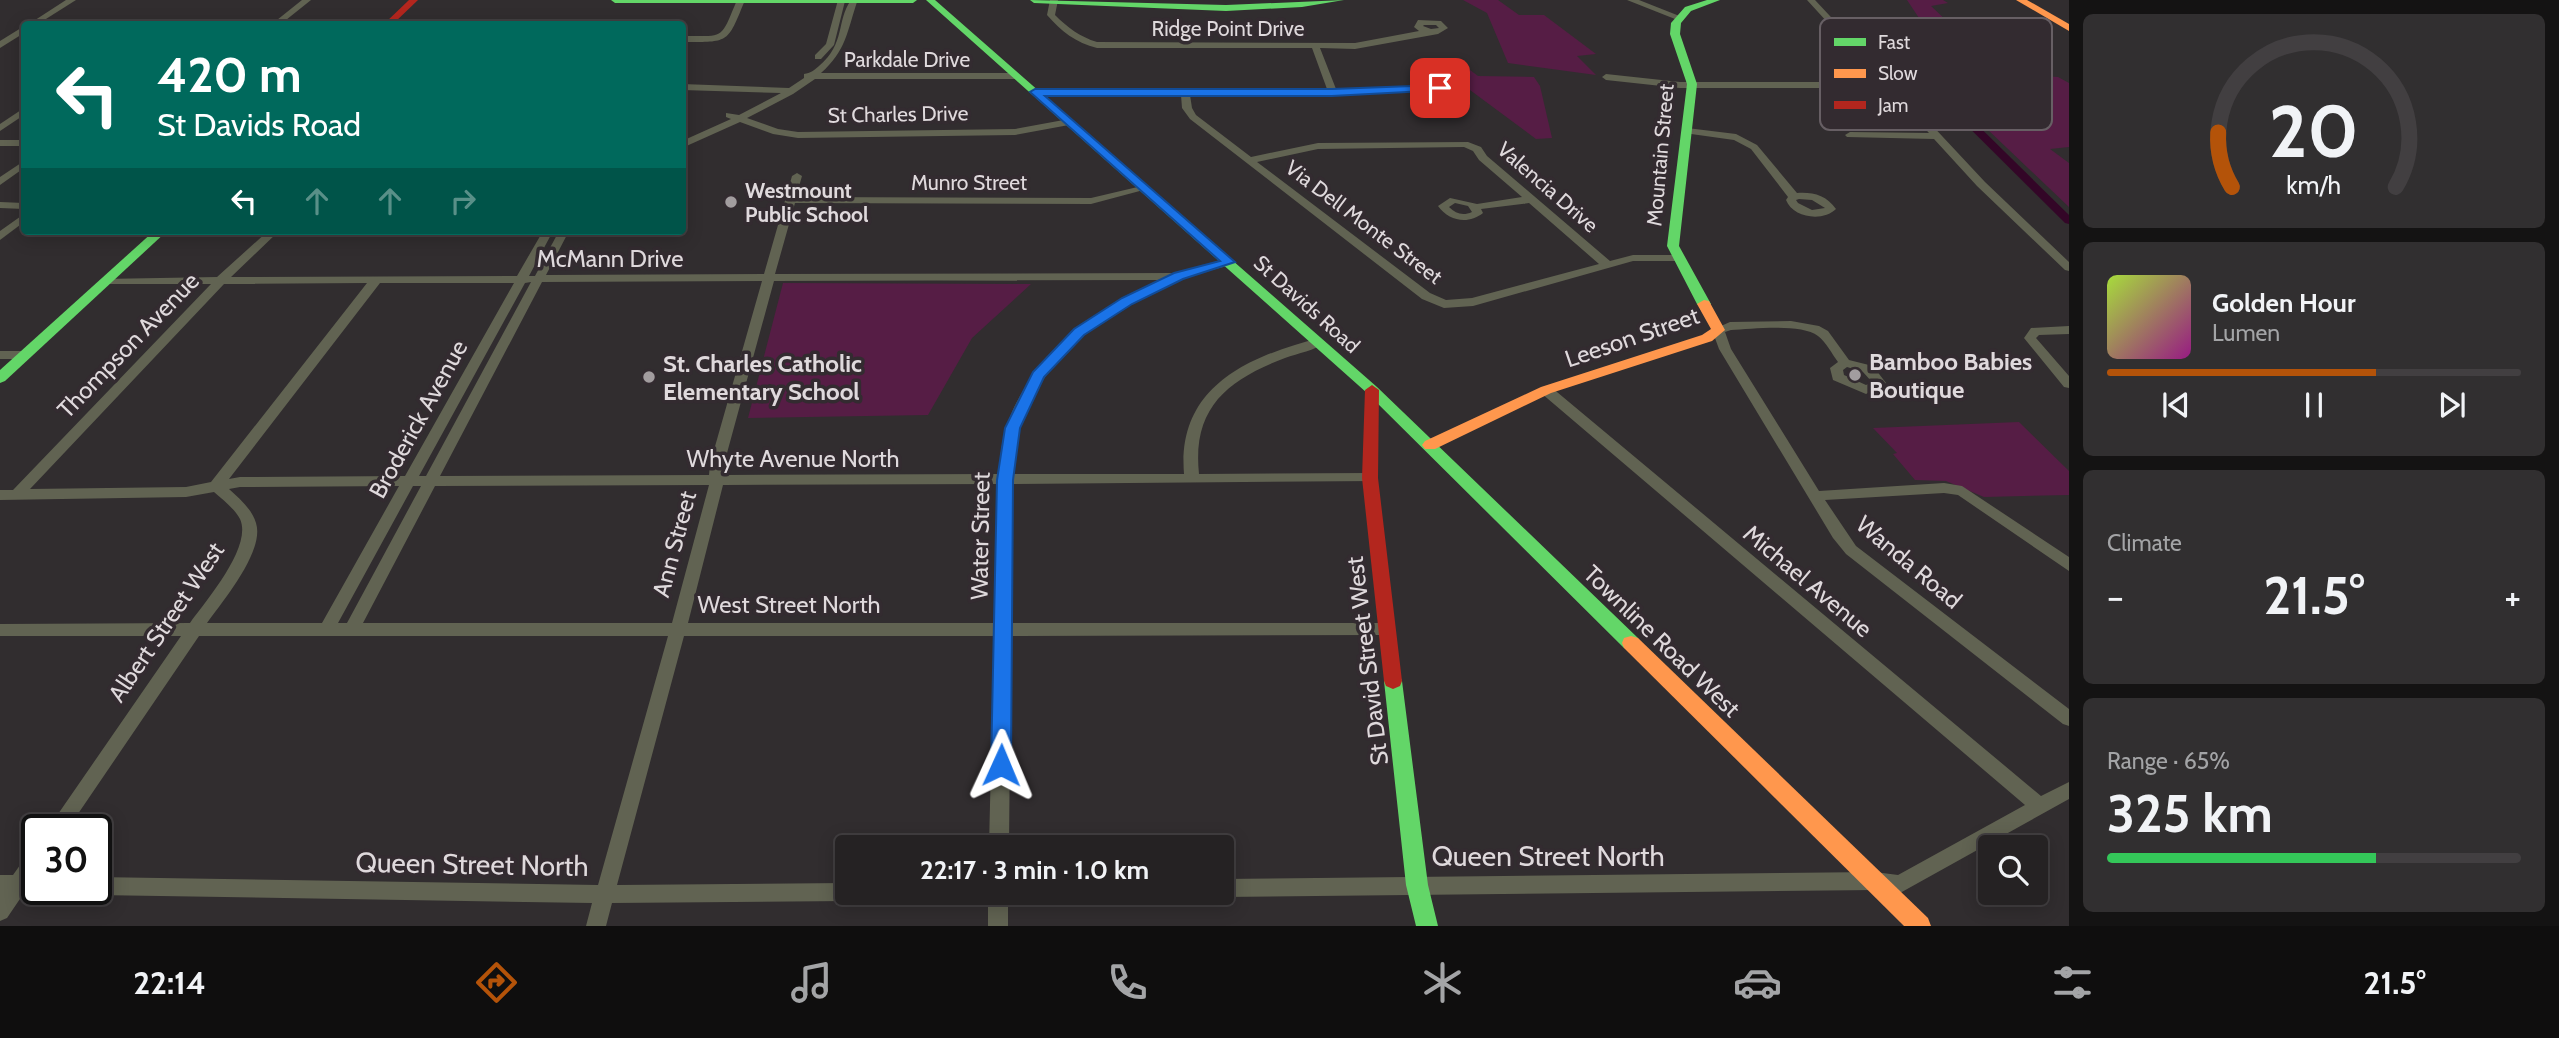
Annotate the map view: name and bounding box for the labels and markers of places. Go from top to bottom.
pin [1410,58,1470,118]
place label: Westmount Public School [745,178,869,227]
marker: Westmount Public School [723,194,739,210]
place label: Bamboo Babies Boutique [1869,347,2032,404]
place label: St. Charles Catholic Elementary School [663,349,862,406]
marker: Bamboo Babies Boutique [1847,367,1863,383]
marker: St. Charles Catholic Elementary School [641,369,657,385]

